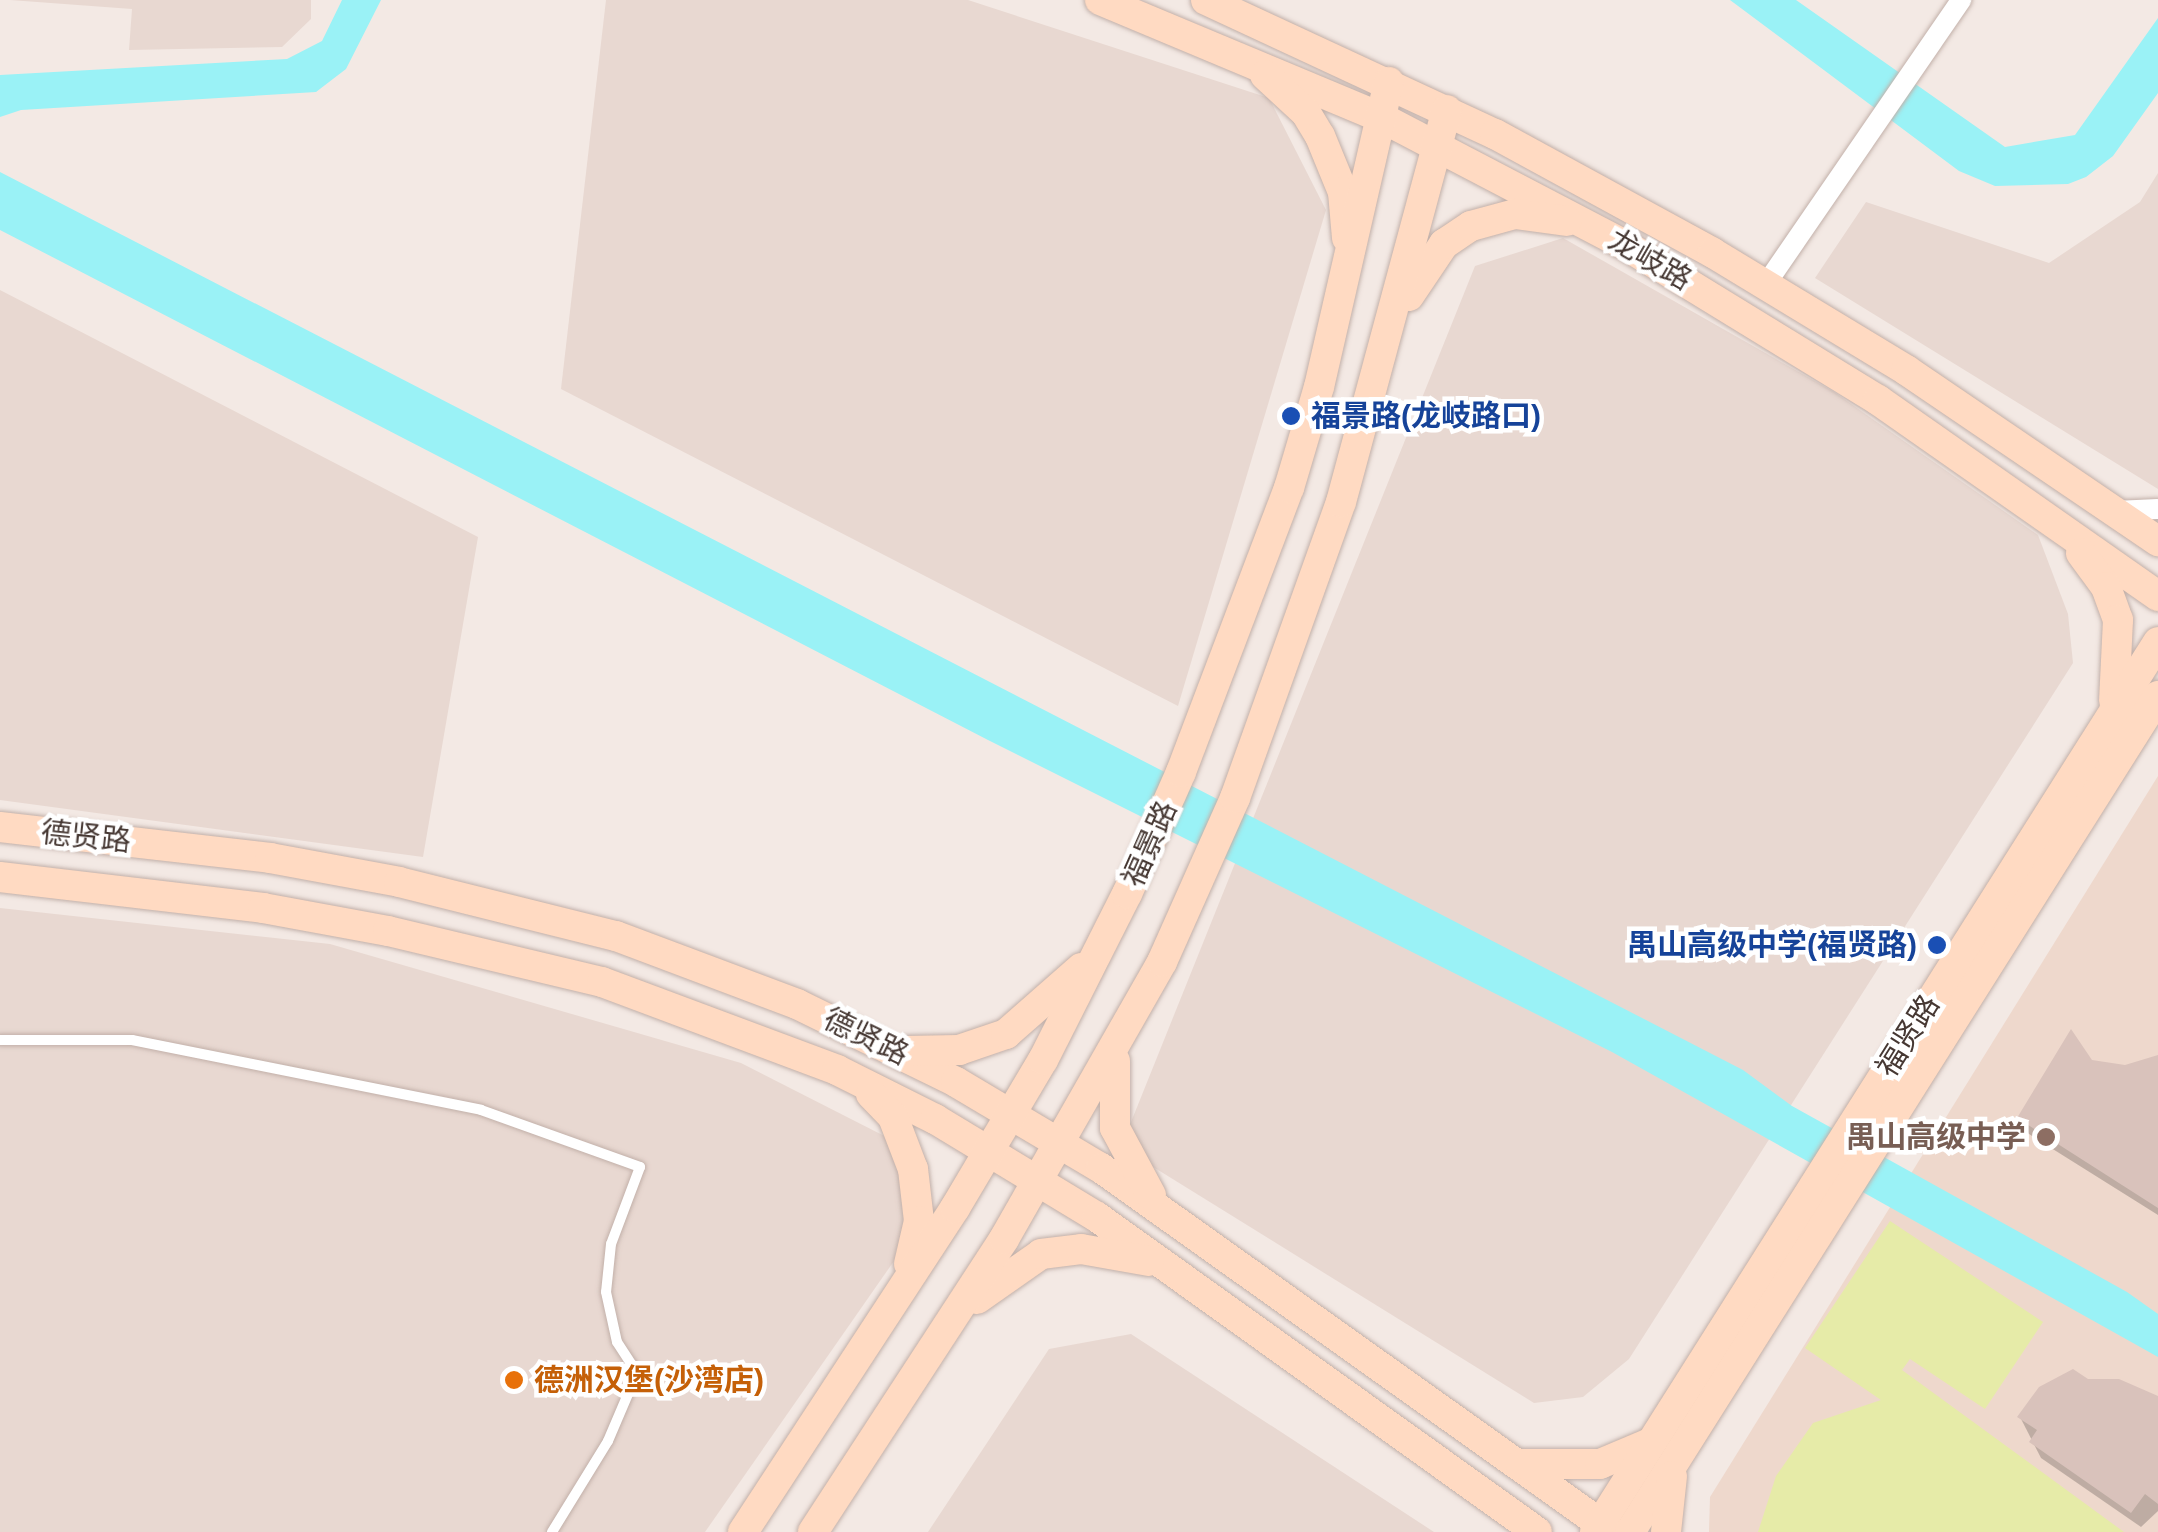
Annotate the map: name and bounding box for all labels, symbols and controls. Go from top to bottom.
street label: 龙岐路 [1602,222,1698,298]
place label: 福景路(龙岐路口) [1311,398,1541,434]
marker: 福景路(龙岐路口) [1280,405,1302,427]
street label: 福景路 [1115,796,1185,892]
street label: 德贤路 [39,814,133,860]
place label: 禺山高级中学(福贤路) [1627,927,1917,963]
marker: 禺山高级中学(福贤路) [1926,934,1948,956]
street label: 福贤路 [1869,988,1947,1084]
street label: 德贤路 [818,1001,914,1073]
place label: 禺山高级中学 [1846,1119,2026,1155]
marker: 禺山高级中学 [2035,1126,2057,1148]
place label: 德洲汉堡(沙湾店) [534,1362,764,1398]
marker: 德洲汉堡(沙湾店) [503,1369,525,1391]

